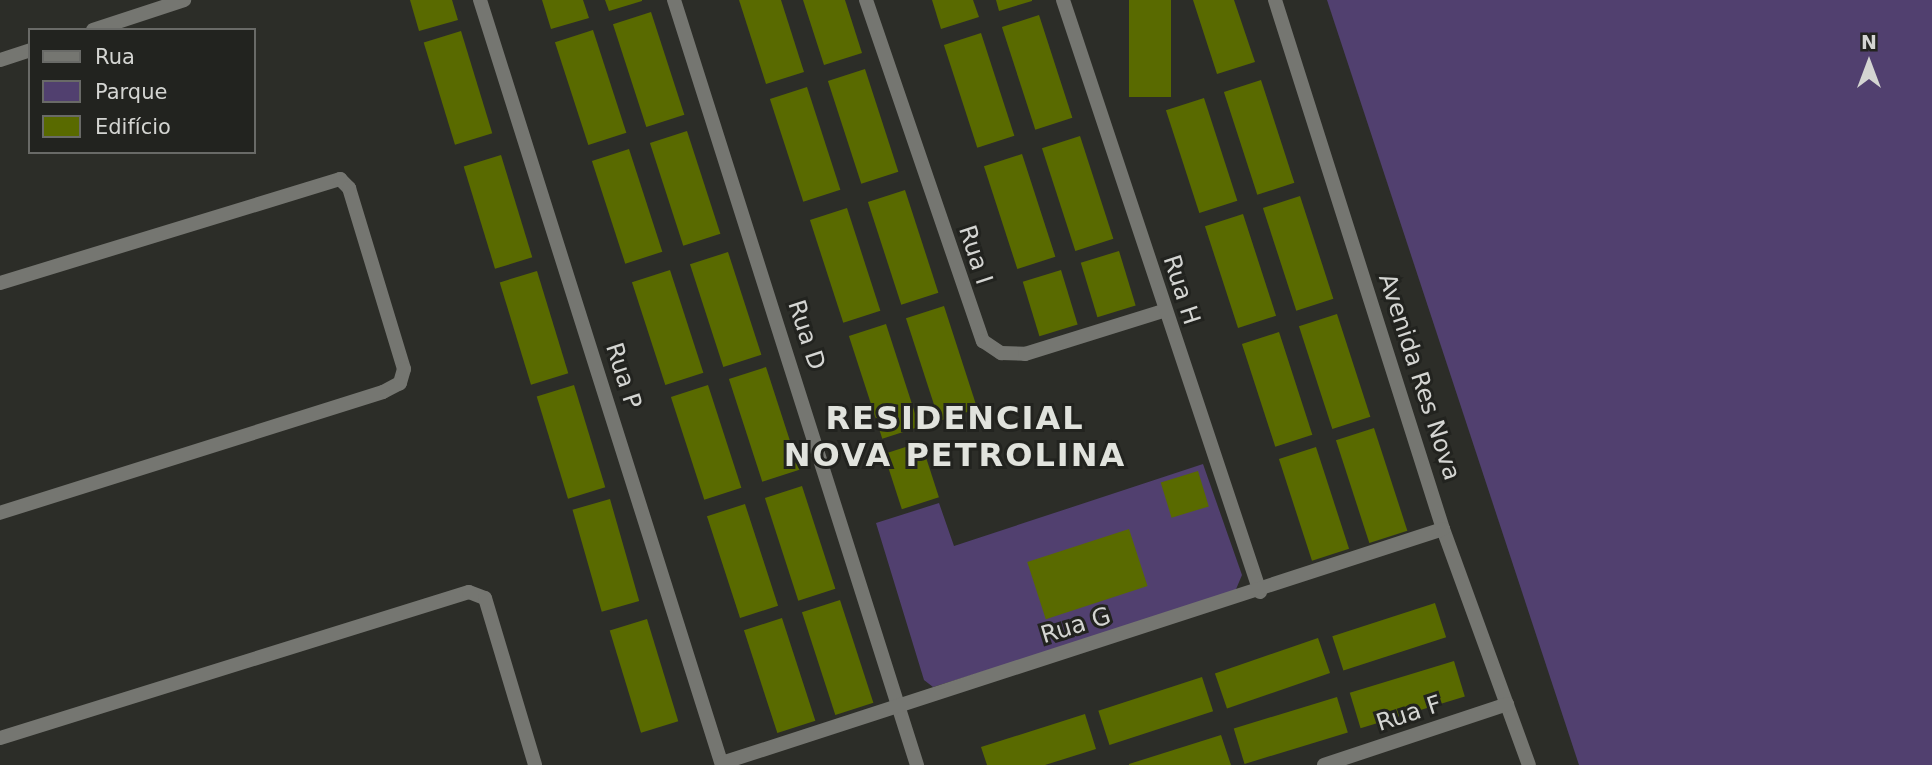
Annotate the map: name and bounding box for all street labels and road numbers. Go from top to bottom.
street label: Rua I [952,222,998,288]
street label: Rua H [1156,252,1206,328]
street label: Avenida Res Nova [1372,270,1466,484]
street label: Rua D [781,296,831,374]
street label: Rua P [599,339,647,413]
street label: Rua G [1037,602,1115,650]
street label: Rua F [1373,690,1445,738]

